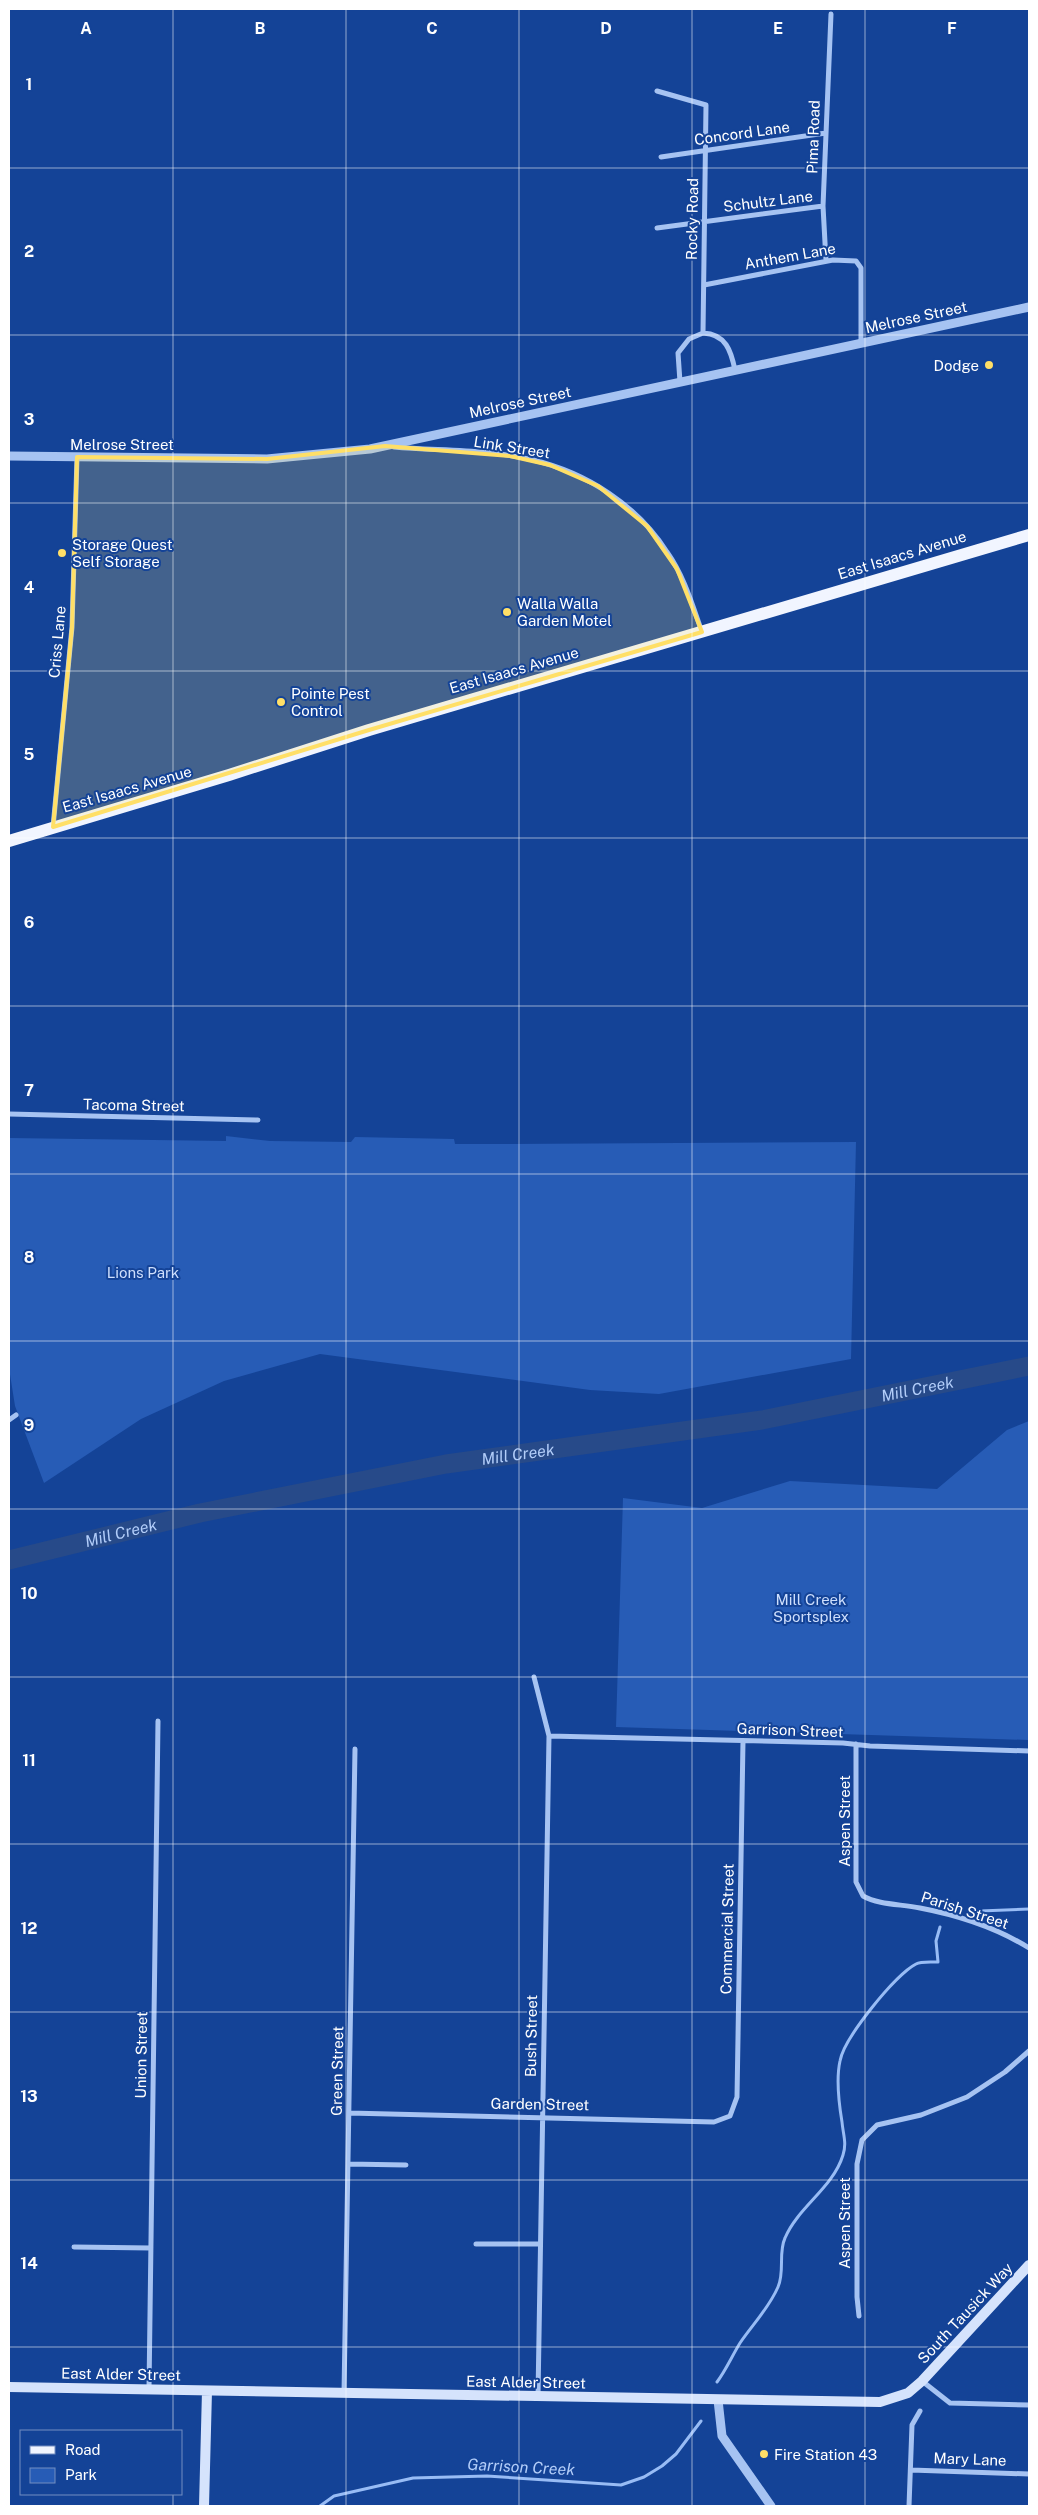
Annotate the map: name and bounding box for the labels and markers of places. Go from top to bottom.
place label: Dodge [934,357,979,374]
marker: Dodge [983,359,995,371]
place label: Storage Quest Self Storage [72,536,173,570]
marker: Storage Quest Self Storage [56,547,68,559]
place label: Walla Walla Garden Motel [517,595,612,629]
marker: Walla Walla Garden Motel [501,606,513,618]
place label: Pointe Pest Control [291,685,370,719]
marker: Pointe Pest Control [275,696,287,708]
place label: Fire Station 43 [774,2446,877,2463]
marker: Fire Station 43 [758,2448,770,2460]

